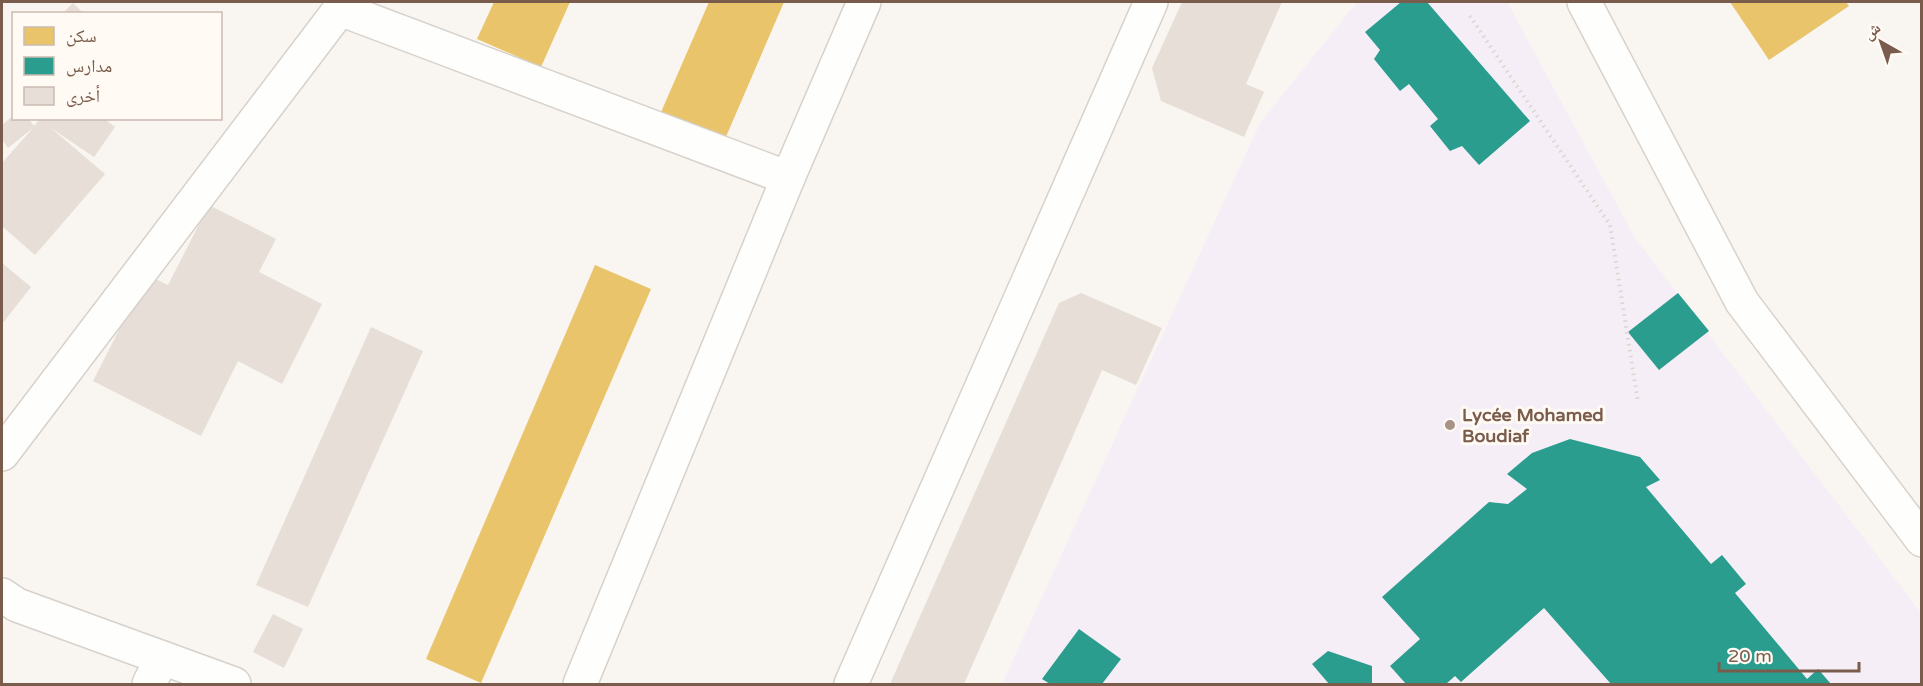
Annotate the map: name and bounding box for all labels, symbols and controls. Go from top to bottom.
legend [12,12,222,120]
north arrow [1851,12,1911,72]
text: ش [1859,18,1885,44]
text: سكن [66,25,97,47]
text: مدارس [66,55,112,77]
text: أخرى [66,85,100,107]
place label: Lycée Mohamed Boudiaf [1462,404,1604,447]
marker: Lycée Mohamed Boudiaf [1443,418,1457,432]
scale bar [1719,635,1858,673]
text: 20 m [1728,645,1772,667]

